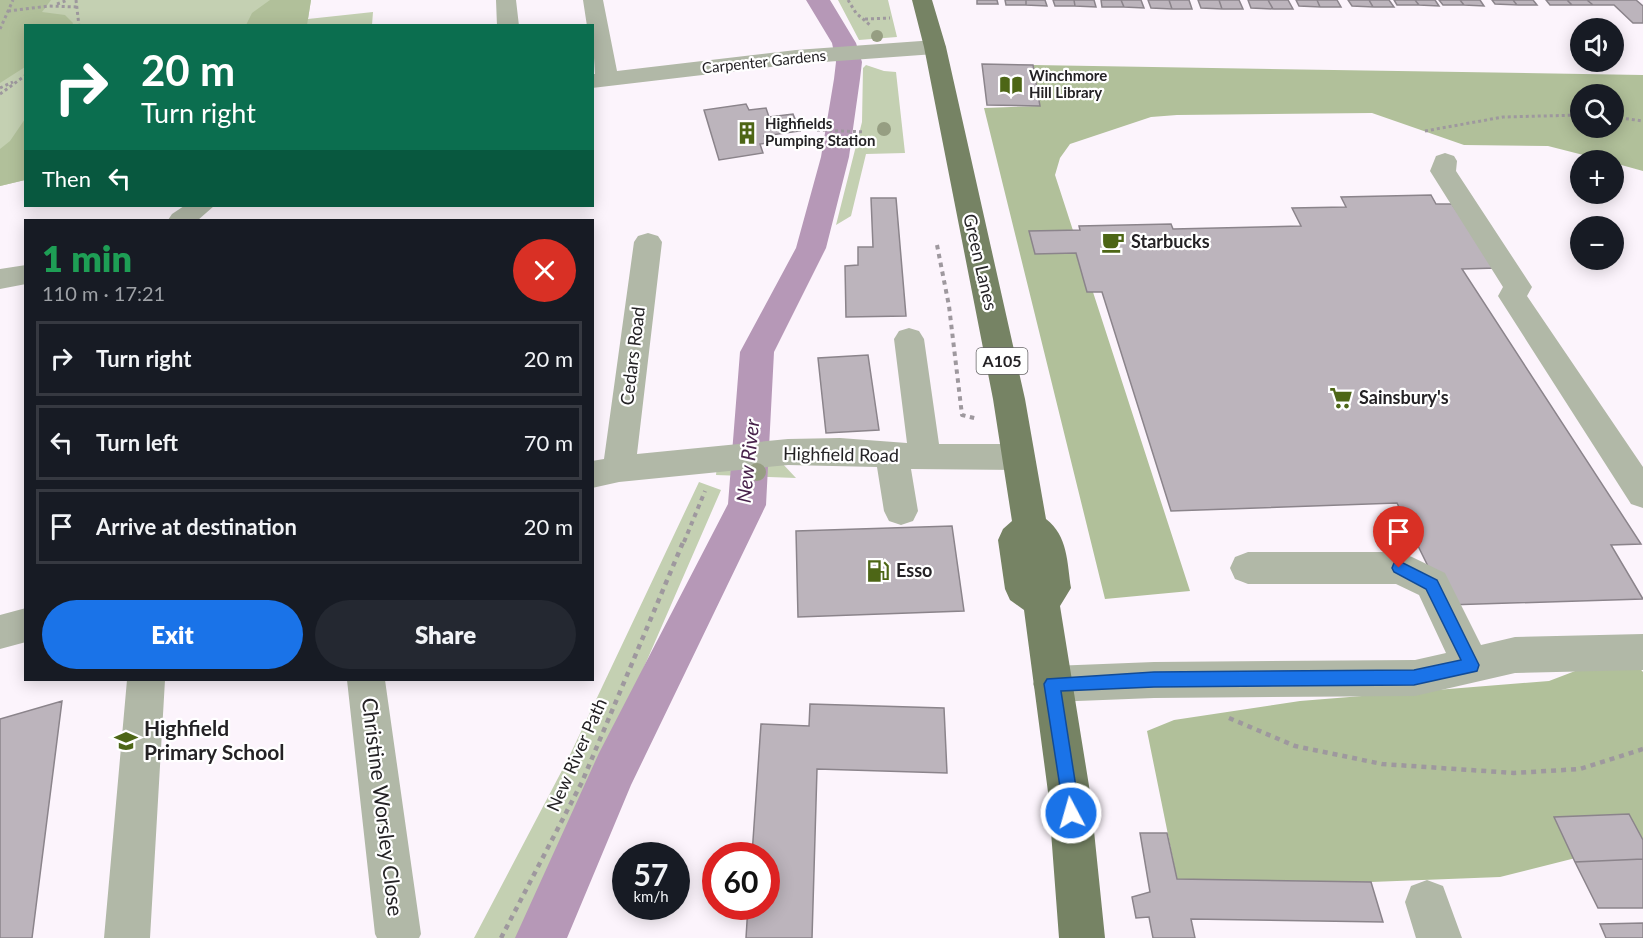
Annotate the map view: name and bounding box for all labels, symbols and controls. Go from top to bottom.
map controls [1570,18,1624,270]
button: sound [1570,18,1624,72]
text: 20 m [141,45,235,95]
street label: Carpenter Gardens [701,46,827,76]
icon: right [42,48,120,126]
place label: Winchmore Hill Library [1029,66,1107,101]
library icon: Winchmore Hill Library [998,72,1024,98]
button: search [1570,84,1624,138]
text: Turn right [141,96,256,129]
place label: Highfields Pumping Station [765,114,875,149]
building icon: Highfields Pumping Station [734,120,760,146]
button: + [1570,150,1624,204]
icon: left [103,162,136,195]
text: Then [42,165,91,192]
street label: Green Lanes [959,211,1003,312]
button: − [1570,216,1624,270]
cafe icon: Starbucks [1100,229,1126,255]
place label: Starbucks [1131,230,1210,252]
text: 1 min [42,236,132,280]
button: close [513,239,576,302]
text: 110 m · 17:21 [42,281,165,305]
street label: Cedars Road [615,305,649,406]
icon: right [45,342,78,375]
text: Turn right [96,345,191,372]
text: 20 m [524,345,573,372]
road number: A105 [976,348,1028,374]
supermarket icon: Sainsbury's [1328,385,1354,411]
place label: Sainsbury's [1359,386,1449,408]
water label: New River [731,417,763,504]
icon: left [45,426,78,459]
text: Turn left [96,429,178,456]
text: 70 m [524,429,573,456]
street label: Highfield Road [783,442,899,466]
pin [1373,506,1424,568]
icon: arrive [45,510,78,543]
text: Arrive at destination [96,513,297,540]
text: 20 m [524,513,573,540]
icon: arrive [1382,515,1415,548]
fuel station icon: Esso [865,558,891,584]
place label: Esso [896,559,932,581]
button: Exit [42,600,303,669]
button: Share [315,600,576,669]
street label: New River Path [541,694,611,815]
street label: Christine Worsley Close [358,696,409,918]
place label: Highfield Primary School [144,715,285,764]
school or university icon: Highfield Primary School [113,728,139,754]
position arrow [1039,781,1103,845]
speed limit sign: 60 [702,842,780,920]
text: 57 [634,856,668,892]
text: km/h [633,887,669,905]

